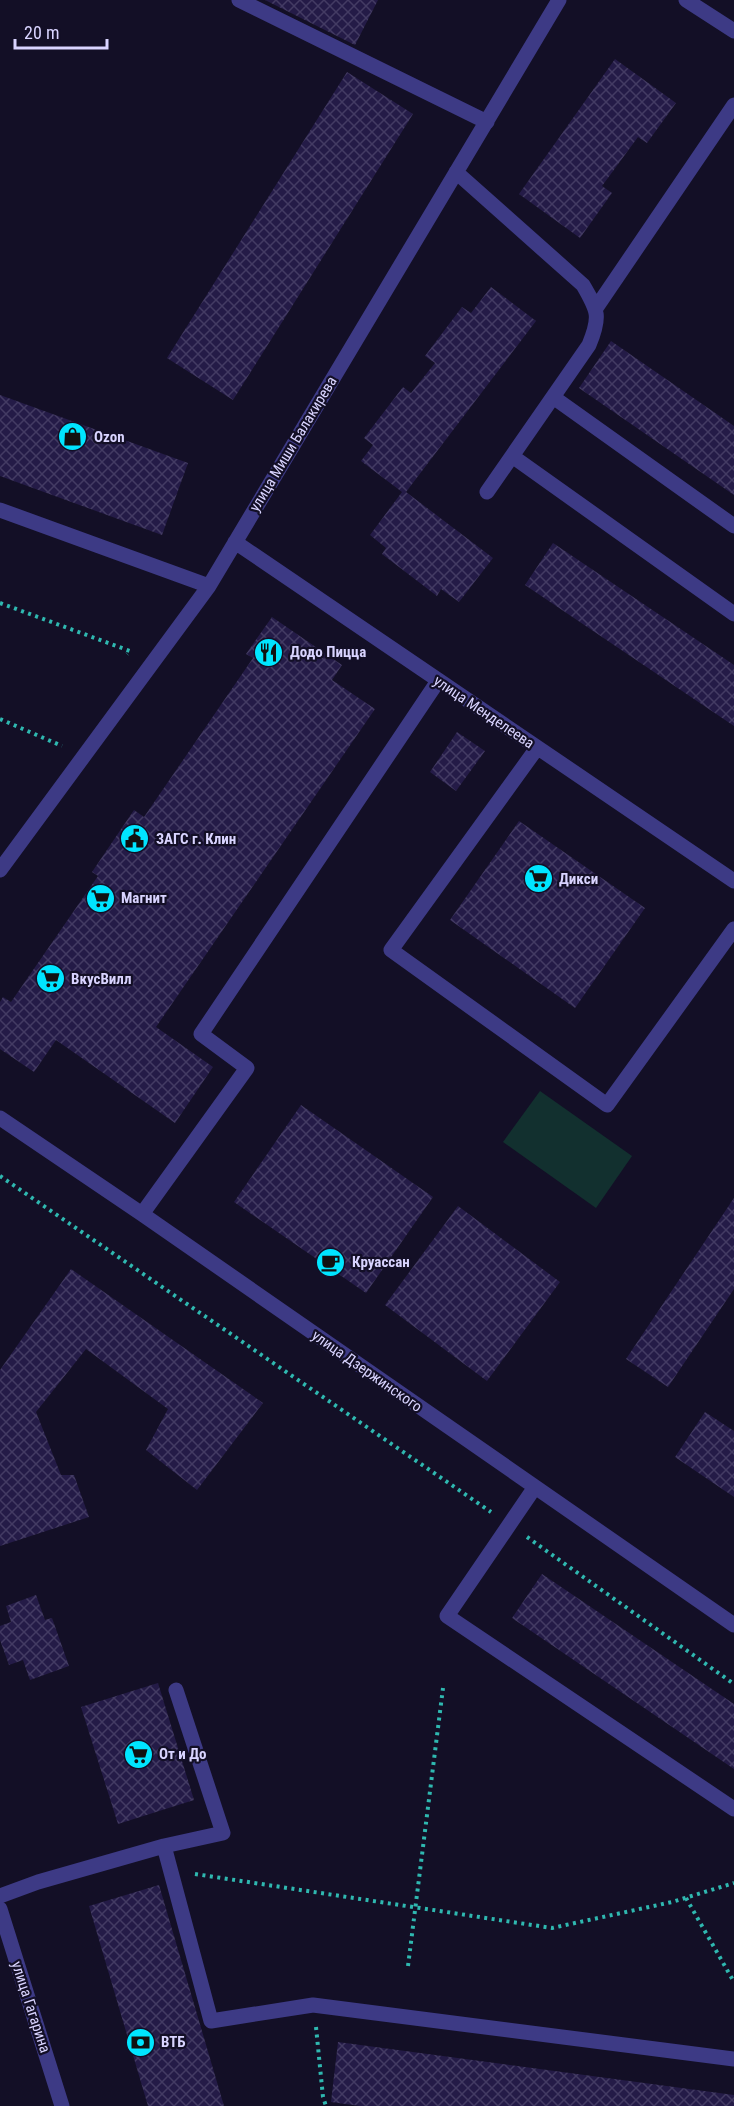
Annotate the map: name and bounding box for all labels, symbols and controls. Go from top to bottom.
scale bar [15,12,106,50]
text: 20 m [24,22,59,43]
street label: улица Миши Балакирева [245,373,341,515]
shop icon: Ozon [57,421,89,453]
place label: Ozon [94,428,125,446]
restaurant icon: Додо Пицца [253,636,285,668]
place label: Додо Пицца [290,643,366,661]
street label: улица Менделеева [430,672,538,752]
public building icon: ЗАГС г. Клин [119,823,151,855]
place label: ЗАГС г. Клин [156,830,236,848]
supermarket icon: Дикси [522,863,554,895]
place label: Дикси [559,870,598,888]
supermarket icon: Магнит [84,882,116,914]
place label: Магнит [121,889,167,907]
supermarket icon: ВкусВилл [34,963,66,995]
place label: ВкусВилл [71,970,131,988]
cafe icon: Круассан [315,1246,347,1278]
place label: Круассан [352,1253,410,1271]
street label: улица Дзержинского [308,1326,426,1416]
supermarket icon: От и До [122,1738,154,1770]
place label: От и До [159,1745,207,1763]
street label: улица Гагарина [8,1959,54,2055]
bank icon: ВТБ [124,2026,156,2058]
place label: ВТБ [161,2033,186,2051]

